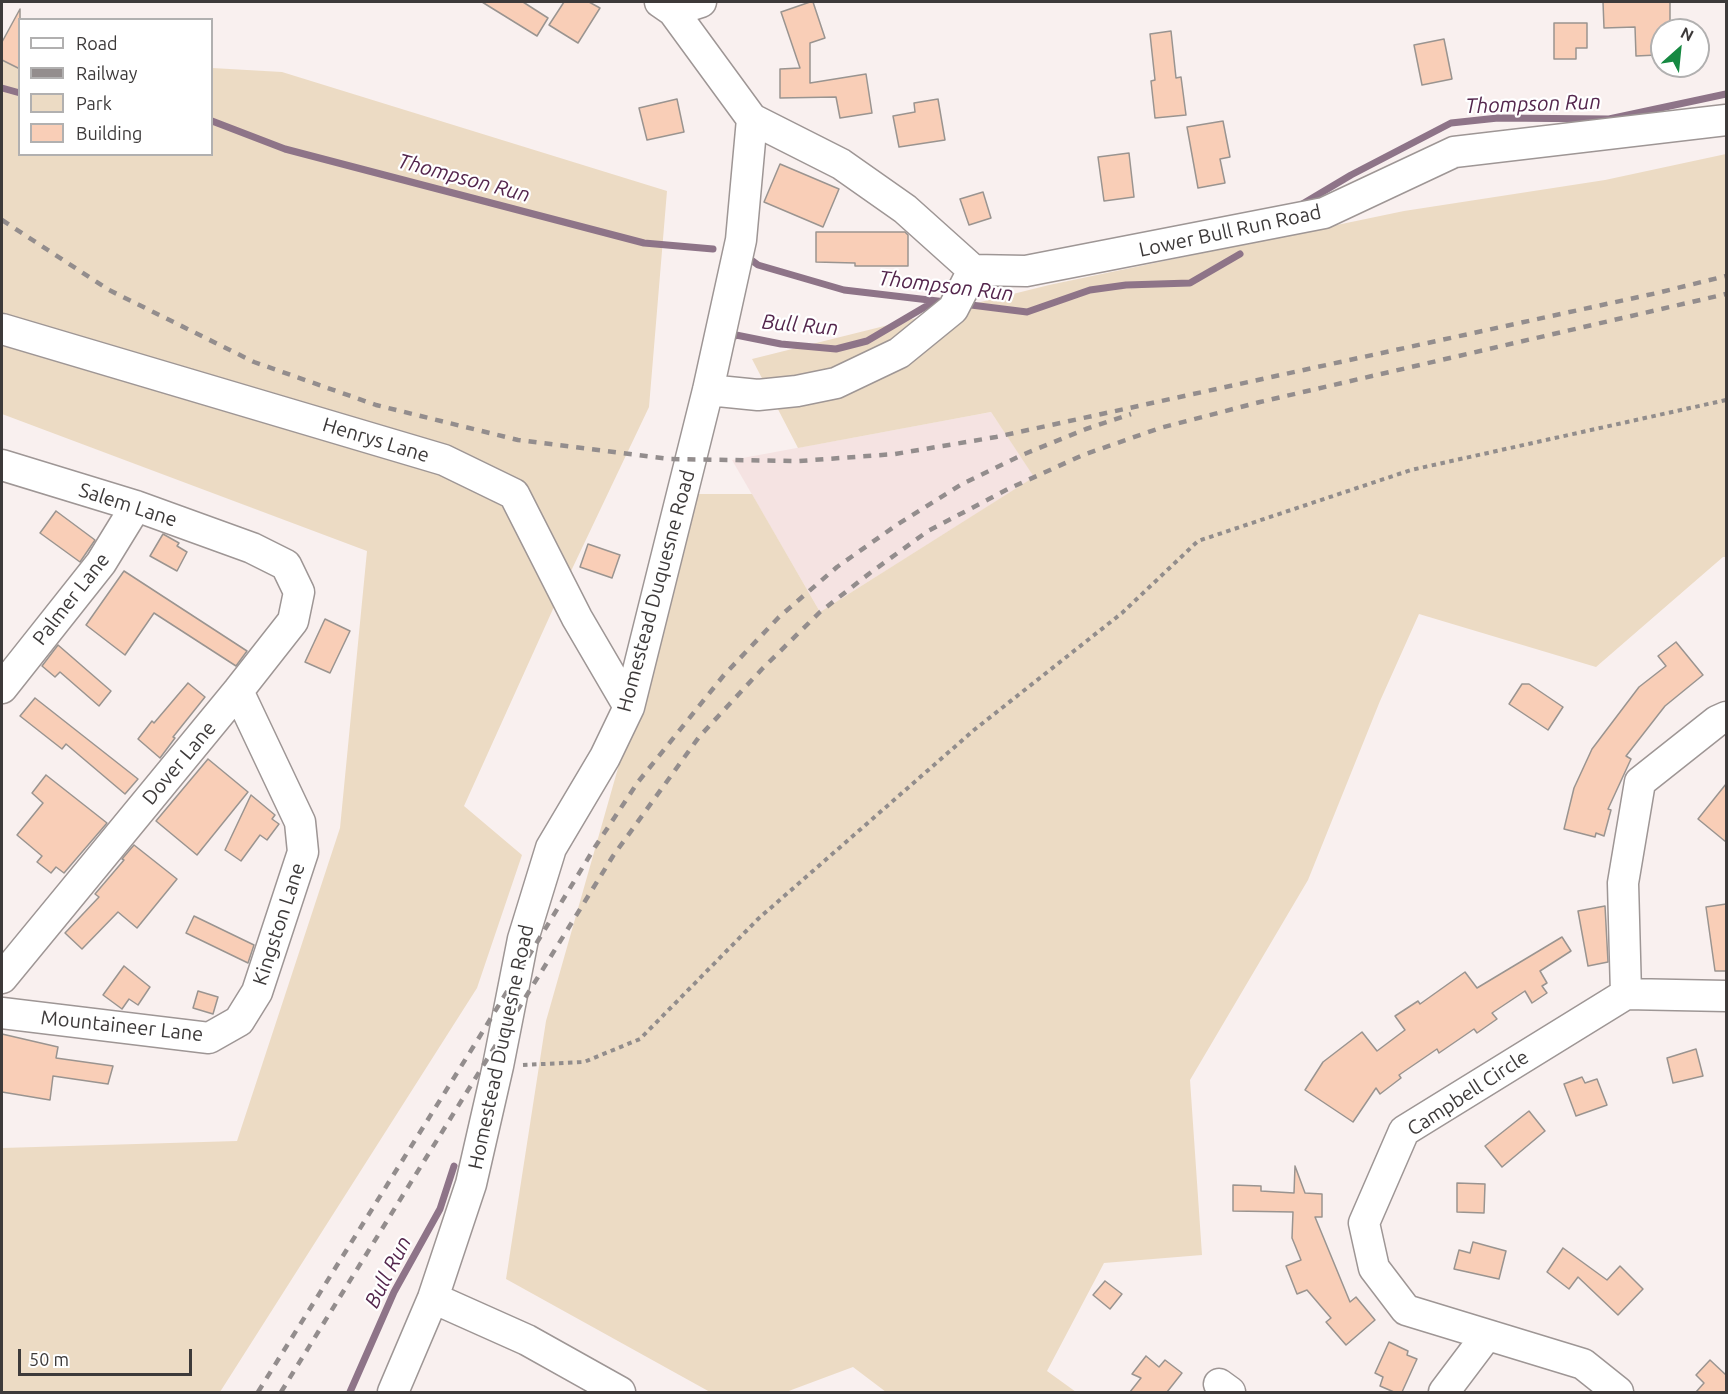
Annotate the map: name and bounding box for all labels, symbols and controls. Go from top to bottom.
legend [18,18,213,156]
north arrow [1650,18,1710,78]
text: N [1678,23,1697,44]
text: Road [76,33,118,53]
text: Railway [76,63,137,83]
water label: Thompson Run [1465,89,1601,119]
text: Park [76,93,112,113]
text: Building [76,123,142,143]
water label: Thompson Run [395,148,533,208]
street label: Lower Bull Run Road [1137,200,1323,262]
water label: Thompson Run [877,265,1015,307]
water label: Bull Run [761,309,839,341]
street label: Henrys Lane [320,412,432,468]
street label: Homestead Duquesne Road [612,467,700,715]
street label: Salem Lane [76,478,180,532]
street label: Palmer Lane [27,548,115,650]
street label: Dover Lane [137,716,221,810]
street label: Kingston Lane [248,860,310,988]
street label: Homestead Duquesne Road [463,922,539,1172]
street label: Mountaineer Lane [39,1006,205,1046]
street label: Campbell Circle [1403,1045,1533,1141]
water label: Bull Run [359,1232,417,1312]
scale bar [21,1337,195,1375]
text: 50 m [29,1349,69,1369]

